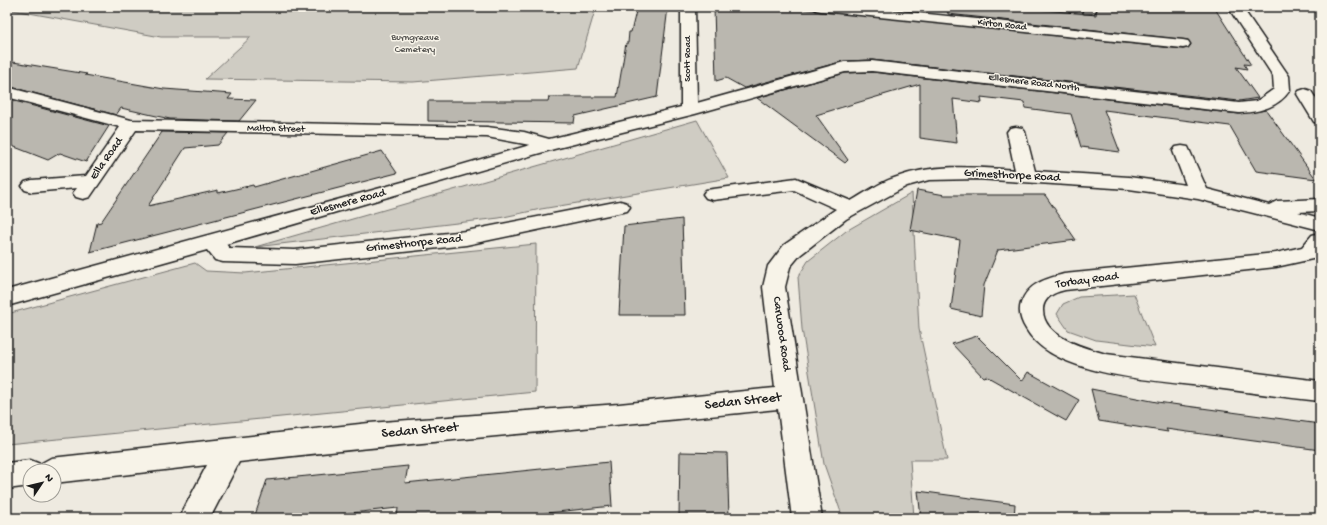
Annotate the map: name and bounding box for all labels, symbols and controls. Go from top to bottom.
street label: Kirton Road [977,16,1028,34]
park label: Burngreave Cemetery [390,32,440,56]
street label: Scott Road [682,35,694,82]
street label: Ellesmere Road North [988,71,1081,95]
street label: Malton Street [247,122,306,136]
street label: Ella Road [87,134,127,183]
street label: Grimesthorpe Road [963,166,1062,186]
street label: Ellesmere Road [309,186,388,220]
street label: Grimesthorpe Road [365,232,464,256]
street label: Torbay Road [1054,270,1120,292]
street label: Carwood Road [769,296,793,373]
street label: Sedan Street [704,389,783,414]
street label: Sedan Street [381,419,460,443]
north arrow [22,463,62,503]
text: N [42,472,56,485]

